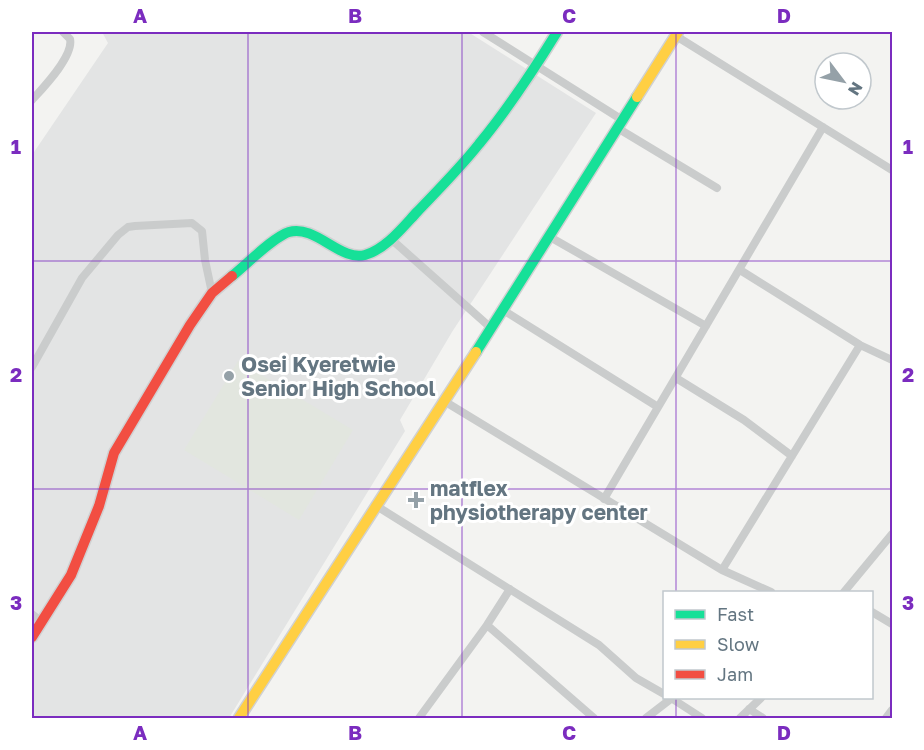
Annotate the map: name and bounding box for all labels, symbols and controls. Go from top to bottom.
text: A [133,3,147,27]
text: B [348,3,362,27]
text: C [562,3,576,27]
text: D [777,3,791,27]
north arrow [813,51,873,111]
text: N [844,78,867,99]
text: 1 [11,134,21,158]
text: 1 [903,134,913,158]
place label: Osei Kyeretwie Senior High School [241,351,436,401]
text: 2 [10,362,22,386]
text: 2 [902,362,914,386]
marker: Osei Kyeretwie Senior High School [222,369,236,383]
place label: matflex physiotherapy center [430,475,648,525]
marker: matflex physiotherapy center [407,491,425,509]
text: 3 [10,590,22,614]
text: 3 [902,590,914,614]
legend [663,591,873,699]
text: Fast [717,603,754,625]
text: Slow [717,633,760,655]
text: Jam [717,663,753,685]
text: A [133,720,147,744]
text: B [348,720,362,744]
text: C [562,720,576,744]
text: D [777,720,791,744]

